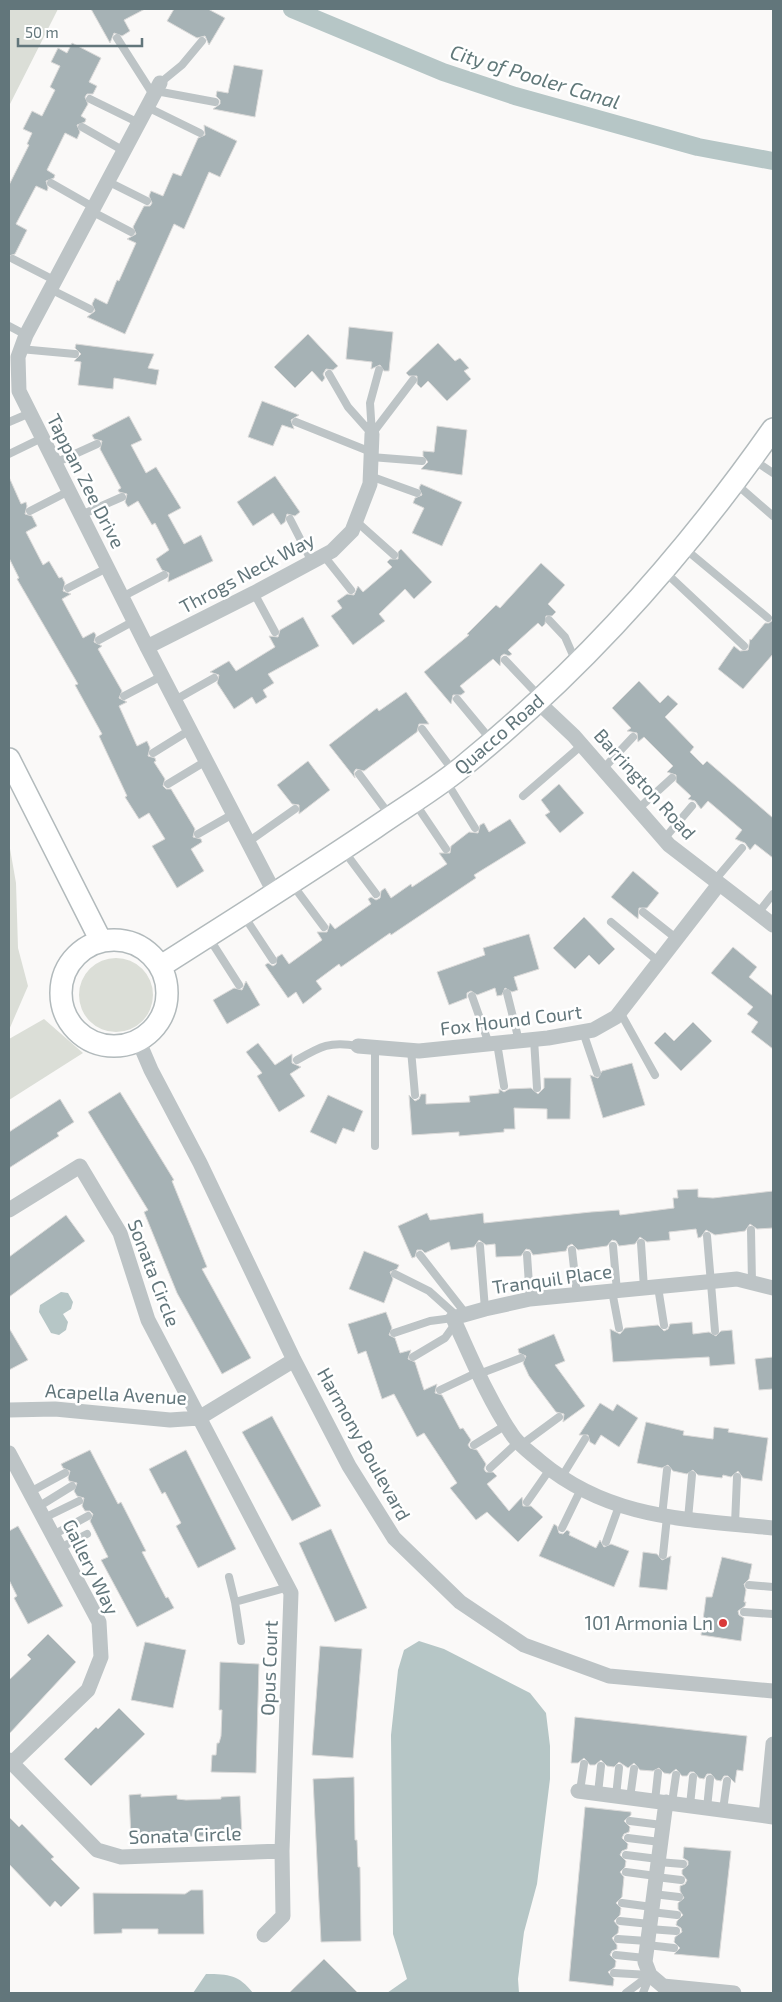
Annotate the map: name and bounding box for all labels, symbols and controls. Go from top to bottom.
scale bar [18,15,141,47]
text: 50 m [25,23,59,41]
water label: City of Pooler Canal [447,39,623,114]
street label: Tappan Zee Drive [43,410,130,552]
street label: Throgs Neck Way [175,527,318,618]
street label: Quacco Road [449,689,548,779]
street label: Barrington Road [590,724,701,844]
street label: Fox Hound Court [439,999,583,1040]
street label: Sonata Circle [124,1216,185,1330]
street label: Tranquil Place [491,1259,613,1298]
street label: Harmony Boulevard [313,1363,416,1524]
street label: Acapella Avenue [45,1378,187,1409]
street label: Gallery Way [58,1515,124,1618]
place label: 101 Armonia Ln [585,1611,713,1634]
marker: 101 Armonia Ln [717,1617,729,1629]
street label: Opus Court [255,1620,282,1716]
street label: Sonata Circle [128,1821,242,1848]

